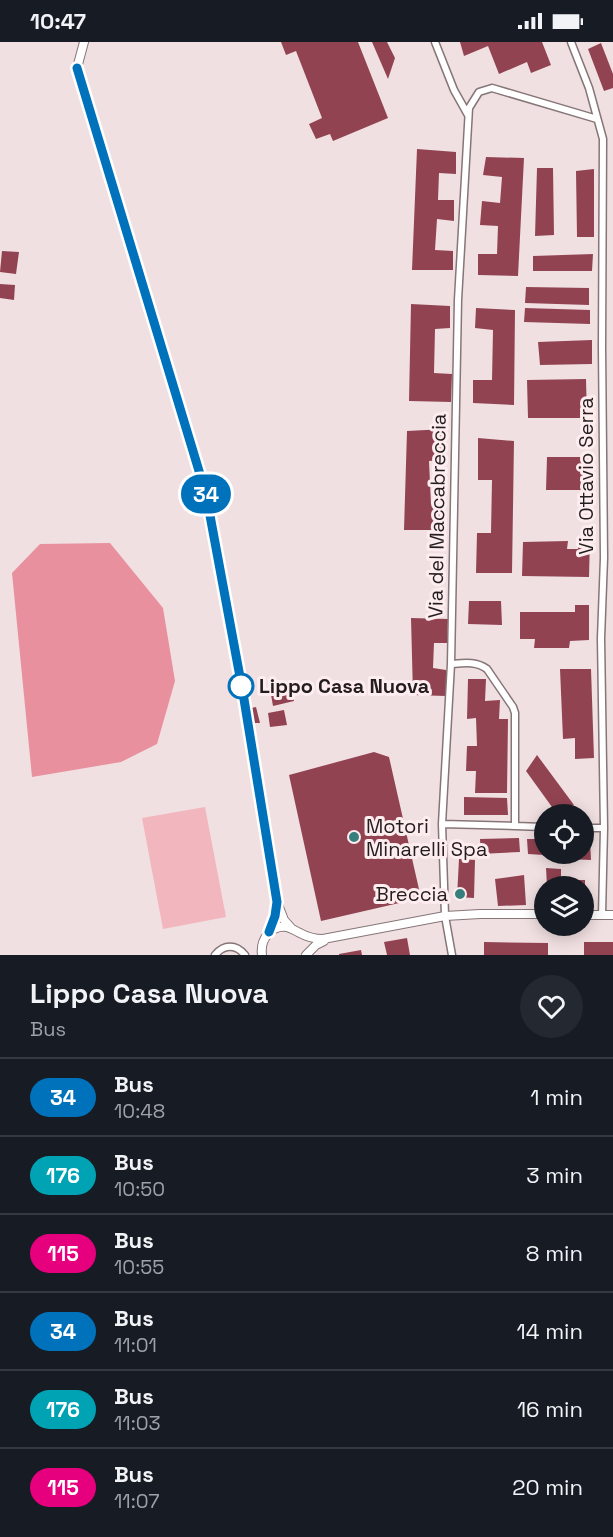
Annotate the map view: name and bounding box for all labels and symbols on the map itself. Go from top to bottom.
street label: Via Ottavio Serra [573,397,599,555]
street label: Via del Maccabreccia [422,413,452,619]
line badge: 34 [179,474,233,514]
marker: Lippo Casa Nuova [228,673,254,699]
place label: Lippo Casa Nuova [259,673,430,699]
place label: Motori Minarelli Spa [366,813,487,862]
marker: Motori Minarelli Spa [347,830,361,844]
place label: Breccia [375,881,448,907]
marker: Breccia [453,887,467,901]

